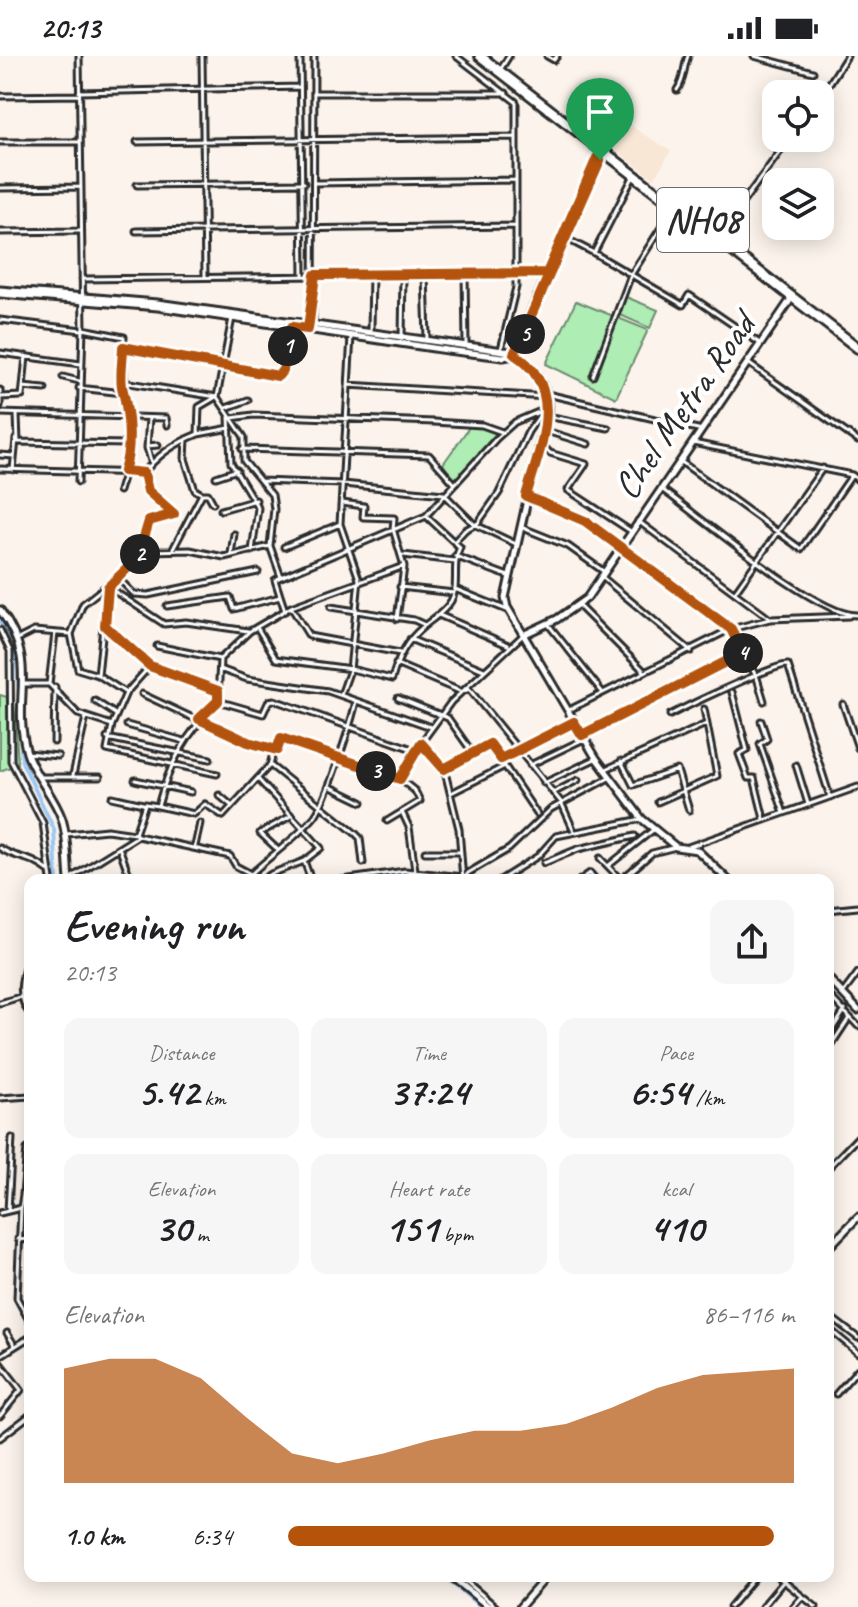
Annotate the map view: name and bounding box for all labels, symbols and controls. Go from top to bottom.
text: 20:13 [40,9,100,47]
pin [566,78,634,160]
map controls [762,80,834,240]
button: locate [762,80,834,152]
icon: arrive [578,90,622,134]
button: layers [762,168,834,240]
road number: NH08 [657,188,749,252]
street label: Chel Metra Road [603,299,769,508]
pin: 5 [505,314,545,354]
text: 5 [520,320,530,348]
pin: 1 [268,326,308,366]
text: 1 [283,332,293,360]
pin: 2 [120,534,160,574]
text: 2 [135,540,145,568]
pin: 4 [723,633,763,673]
text: 4 [738,639,748,667]
pin: 3 [356,751,396,791]
text: 3 [371,757,381,785]
text: Evening run [64,898,244,953]
button: share [710,900,794,984]
text: 20:13 [64,956,116,989]
text: Distance [149,1039,214,1067]
text: Time [412,1039,446,1067]
text: Pace [659,1039,693,1067]
text: 5.42 [138,1067,199,1117]
text: 37:24 [389,1067,469,1117]
text: 6:54 [628,1067,690,1117]
text: km [199,1084,226,1112]
text: /km [690,1084,724,1112]
text: Elevation [148,1175,216,1203]
text: Heart rate [389,1175,469,1203]
text: kcal [662,1175,691,1203]
text: 30 [155,1203,191,1253]
text: 151 [385,1203,438,1253]
text: 410 [649,1203,703,1253]
text: m [191,1220,208,1248]
text: bpm [438,1220,473,1248]
text: Elevation [64,1298,144,1331]
text: 86–116 m [703,1298,794,1331]
text: 1.0 km [64,1520,124,1553]
text: 6:34 [192,1520,232,1553]

